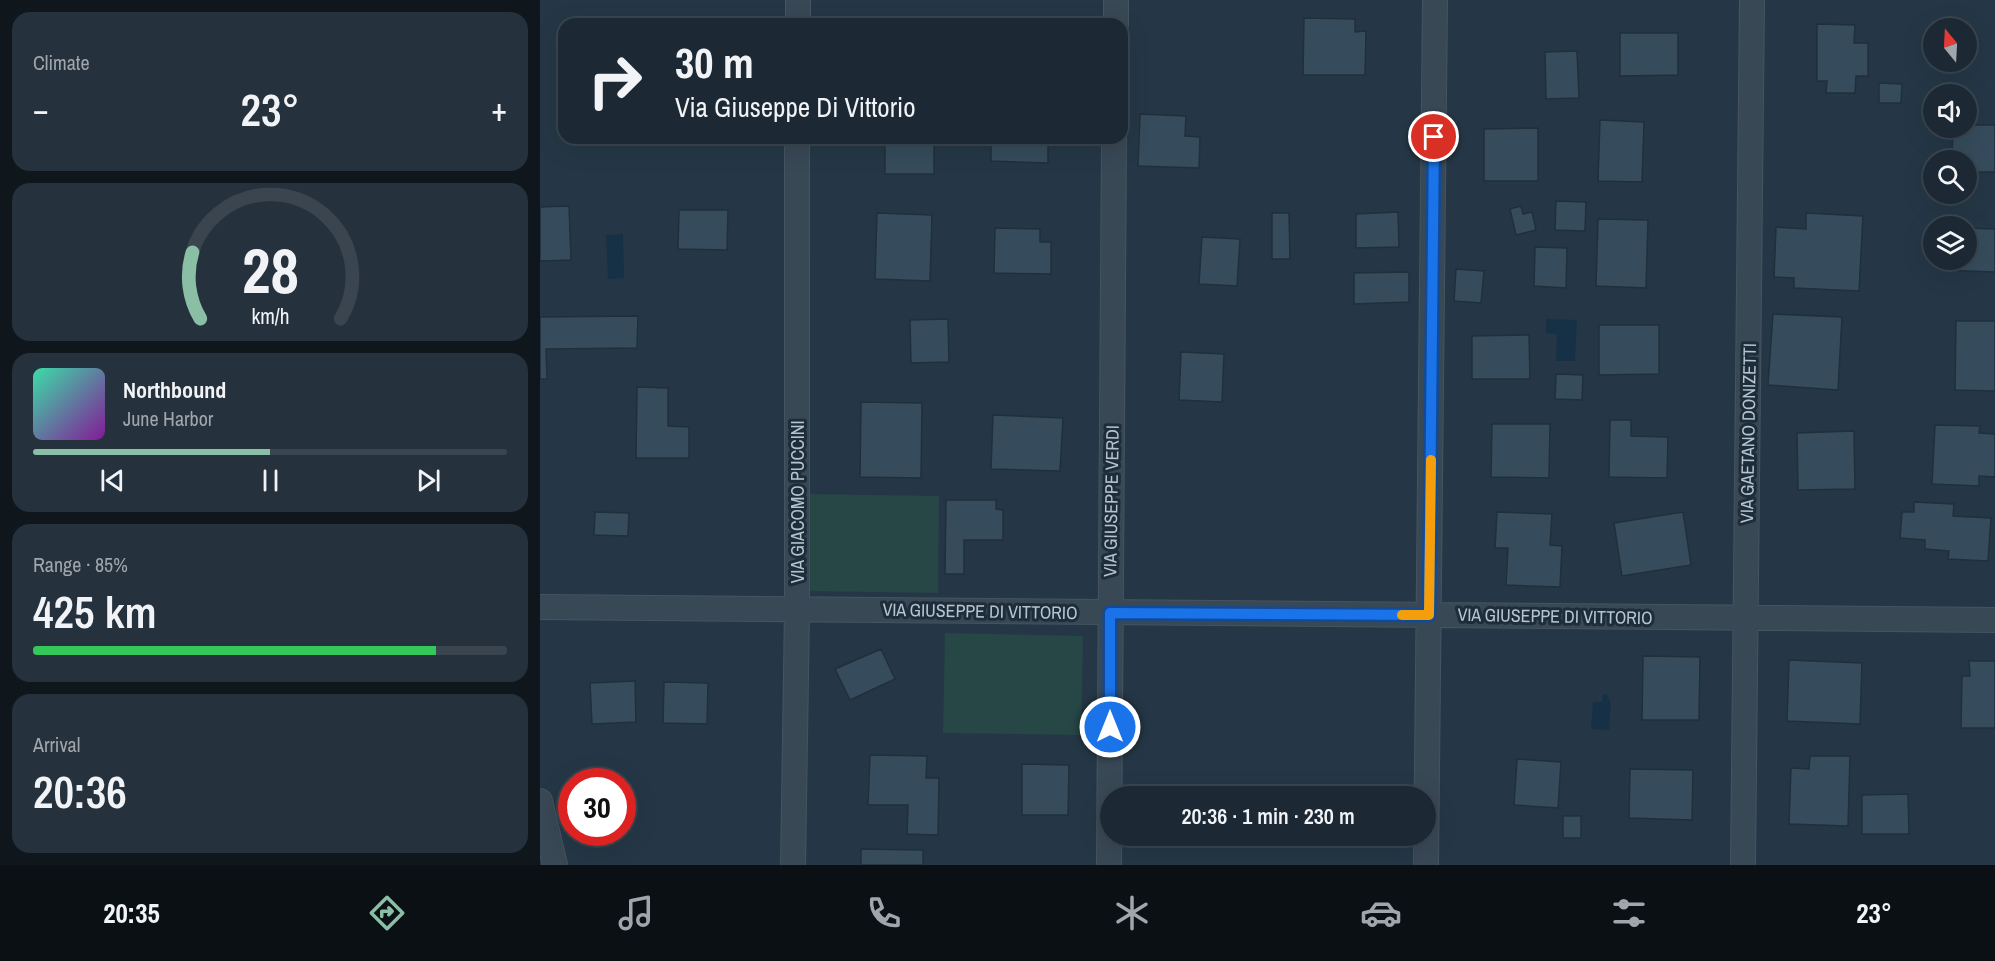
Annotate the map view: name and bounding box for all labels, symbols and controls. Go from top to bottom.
north arrow [1923,18,1977,72]
map controls [1923,18,1977,270]
text: 30 m [675,35,754,91]
icon: right [576,42,654,120]
text: Climate [33,49,90,76]
text: 23° [240,79,300,140]
button: sound [1923,84,1977,138]
text: − [33,87,49,131]
text: + [491,87,507,131]
text: Via Giuseppe Di Vittorio [675,89,916,125]
pin [1408,111,1459,162]
icon: arrive [1417,120,1450,153]
button: search [1923,150,1977,204]
button: layers [1923,216,1977,270]
text: 28 [242,228,298,312]
text: km/h [251,302,289,331]
street label: VIA GAETANO DONIZETTI [1734,343,1762,523]
text: Northbound [123,375,226,405]
text: June Harbor [123,405,213,432]
street label: VIA GIACOMO PUCCINI [785,420,810,584]
street label: VIA GIUSEPPE VERDI [1097,425,1125,577]
icon: previous [96,464,129,497]
icon: pause [254,464,287,497]
icon: next [412,464,445,497]
text: Range · 85% [33,551,128,578]
text: 425 km [33,581,157,642]
street label: VIA GIUSEPPE DI VITTORIO [882,597,1078,625]
street label: VIA GIUSEPPE DI VITTORIO [1457,602,1653,630]
position arrow [1078,695,1142,759]
text: Arrival [33,731,80,758]
text: 20:36 [33,761,127,822]
speed limit sign: 30 [558,768,636,846]
text: 20:36 · 1 min · 230 m [1181,801,1355,831]
icon: directions [366,892,408,934]
icon: music [615,892,657,934]
icon: phone [863,892,905,934]
icon: climate [1111,892,1153,934]
icon: car [1360,892,1402,934]
icon: filters [1608,892,1650,934]
text: 20:35 [103,895,160,931]
text: 23° [1856,895,1892,931]

